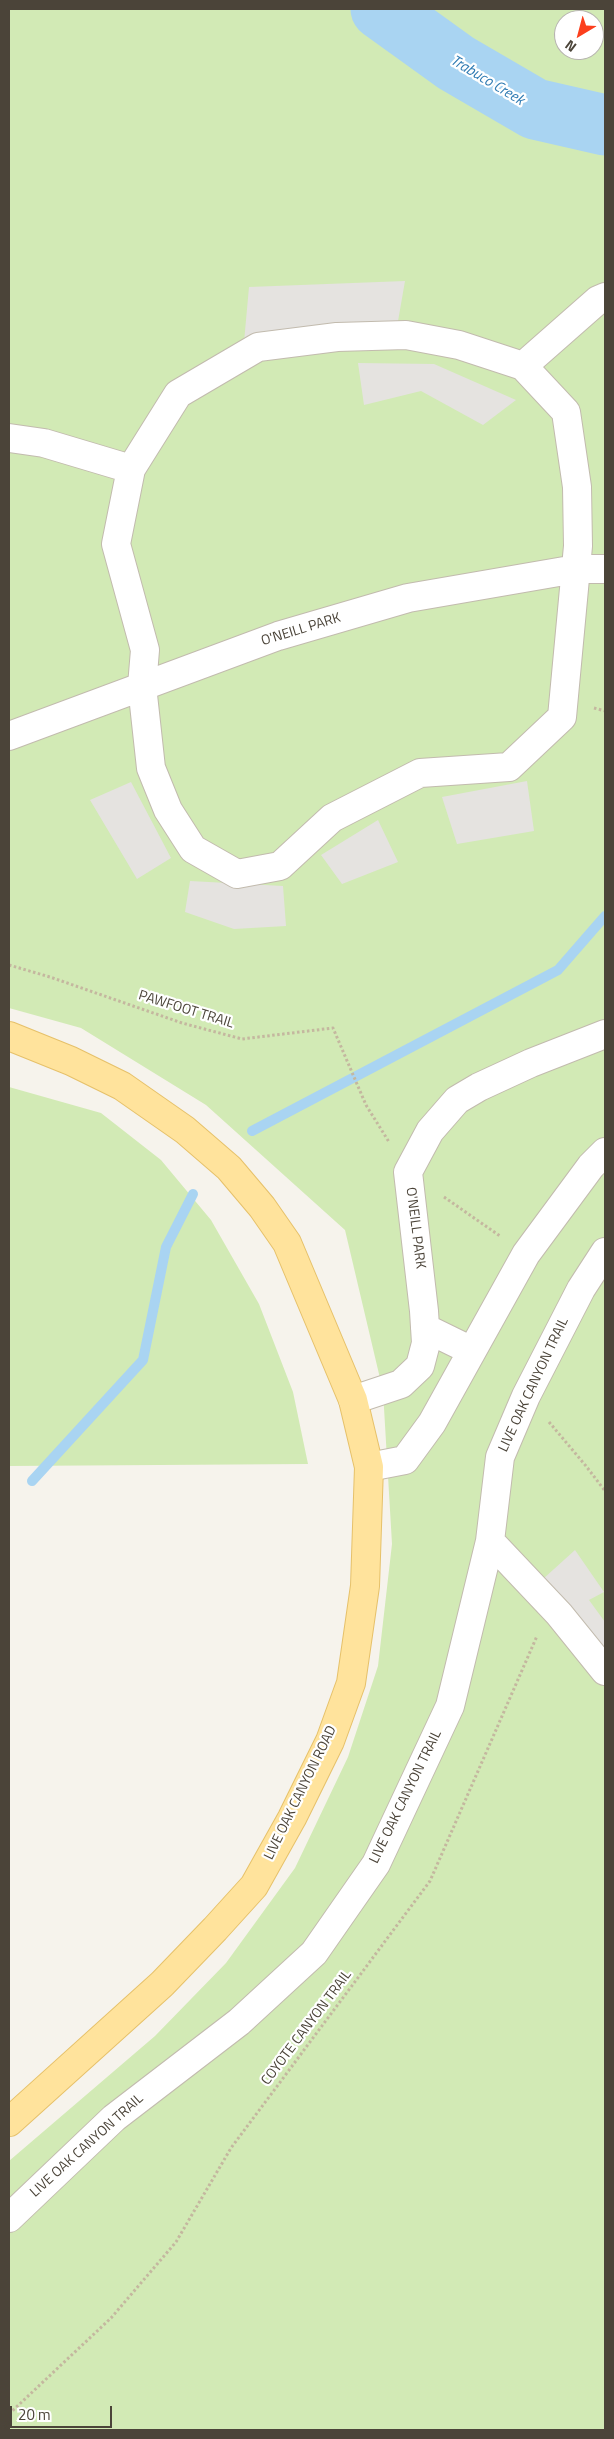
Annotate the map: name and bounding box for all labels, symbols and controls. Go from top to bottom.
north arrow [554,10,604,60]
text: N [560,35,580,58]
water label: Trabuco Creek [447,52,527,110]
street label: O'NEILL PARK [259,610,343,650]
street label: PAWFOOT TRAIL [136,988,236,1032]
street label: O'NEILL PARK [402,1186,428,1270]
street label: LIVE OAK CANYON TRAIL [495,1315,573,1455]
street label: LIVE OAK CANYON ROAD [261,1723,341,1863]
street label: LIVE OAK CANYON TRAIL [366,1728,446,1866]
street label: COYOTE CANYON TRAIL [258,1967,356,2089]
street label: LIVE OAK CANYON TRAIL [27,2091,147,2201]
scale bar [12,2396,115,2428]
text: 20 m [18,2403,51,2426]

